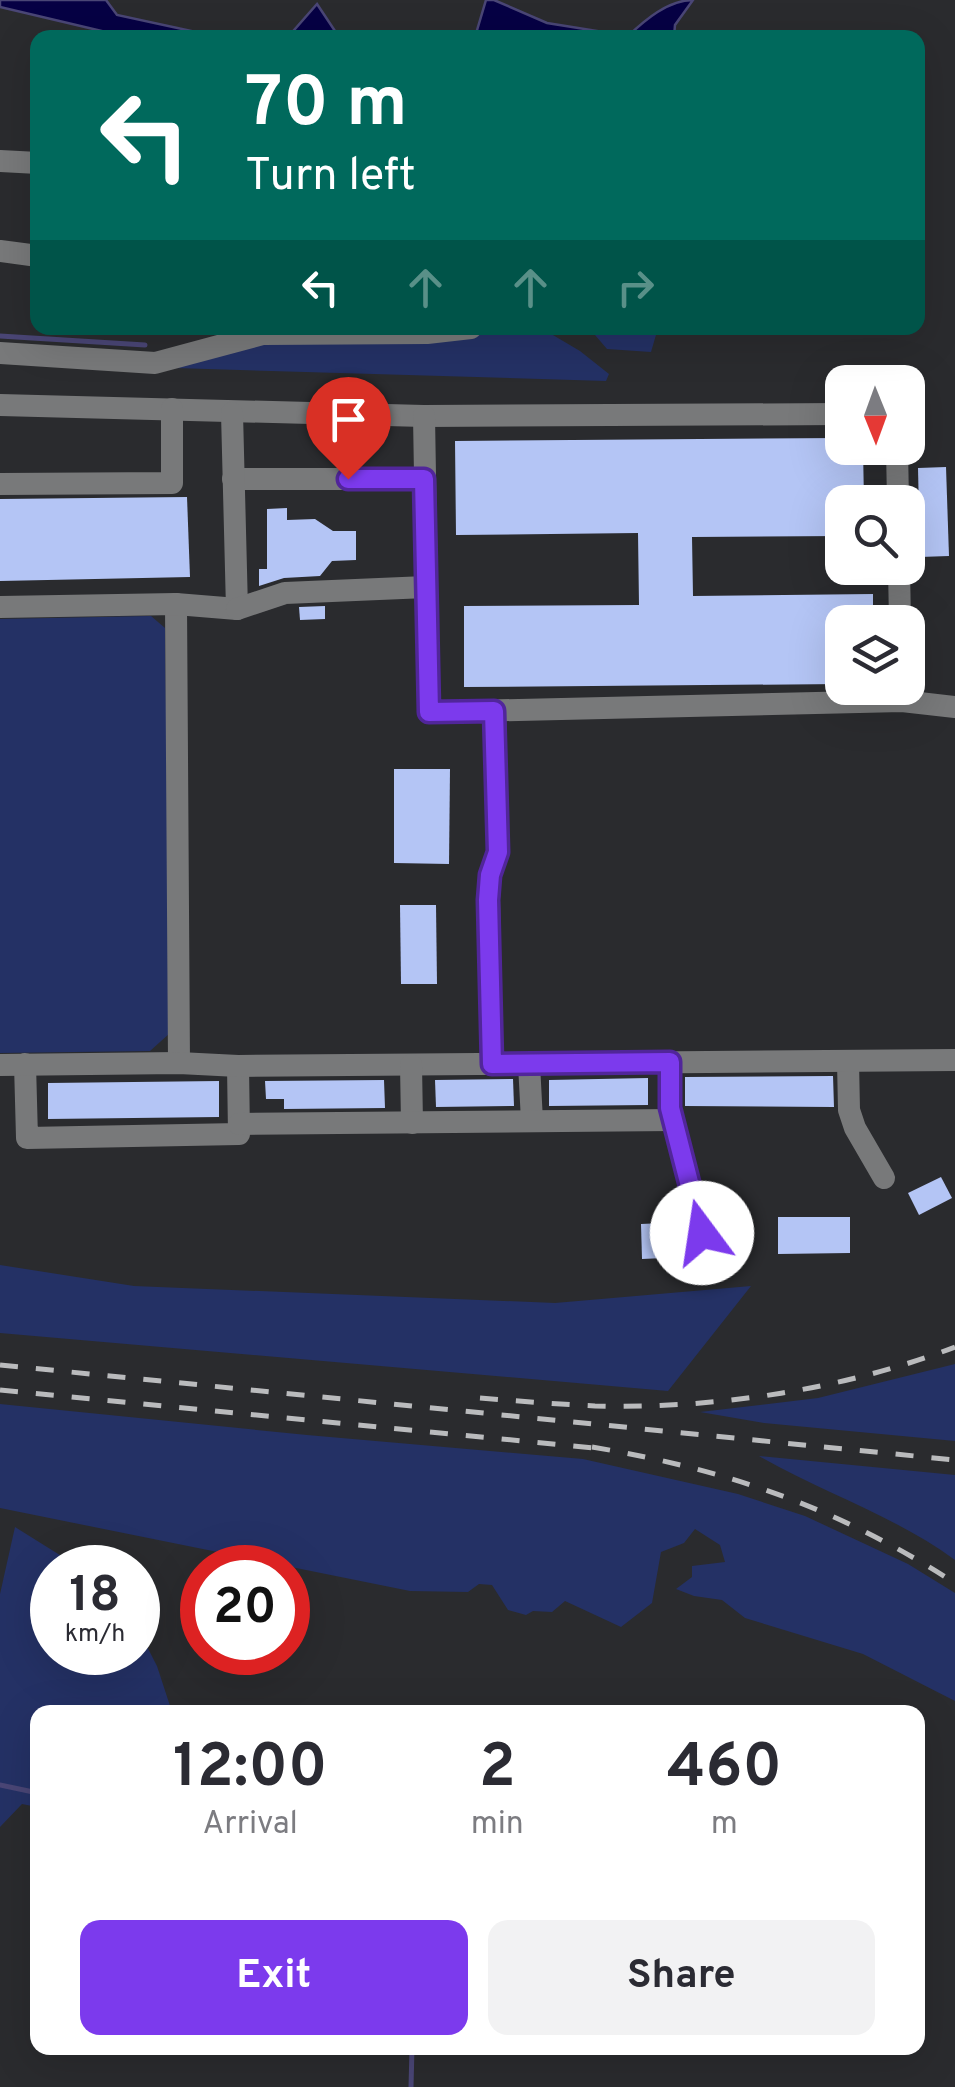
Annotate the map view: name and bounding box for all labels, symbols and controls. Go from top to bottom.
text: 70 m [245,62,408,151]
icon: left [80,70,210,200]
text: Turn left [245,149,416,206]
icon: left [293,260,348,315]
icon: ahead [398,260,453,315]
icon: ahead [503,260,558,315]
icon: right [608,260,663,315]
north arrow [825,365,925,465]
map controls [825,365,925,705]
pin [306,377,391,480]
icon: arrive [321,392,376,447]
button: search [825,485,925,585]
button: layers [825,605,925,705]
position arrow [650,1181,754,1285]
speed limit sign: 20 [180,1545,310,1675]
text: 18 [69,1566,121,1629]
text: km/h [65,1619,125,1651]
text: 12:00 [173,1732,328,1808]
text: 2 [479,1732,516,1808]
text: 460 [667,1732,782,1808]
text: Arrival [203,1805,298,1845]
text: min [471,1805,524,1845]
text: m [711,1805,738,1845]
button: Exit [80,1920,468,2035]
button: Share [488,1920,875,2035]

